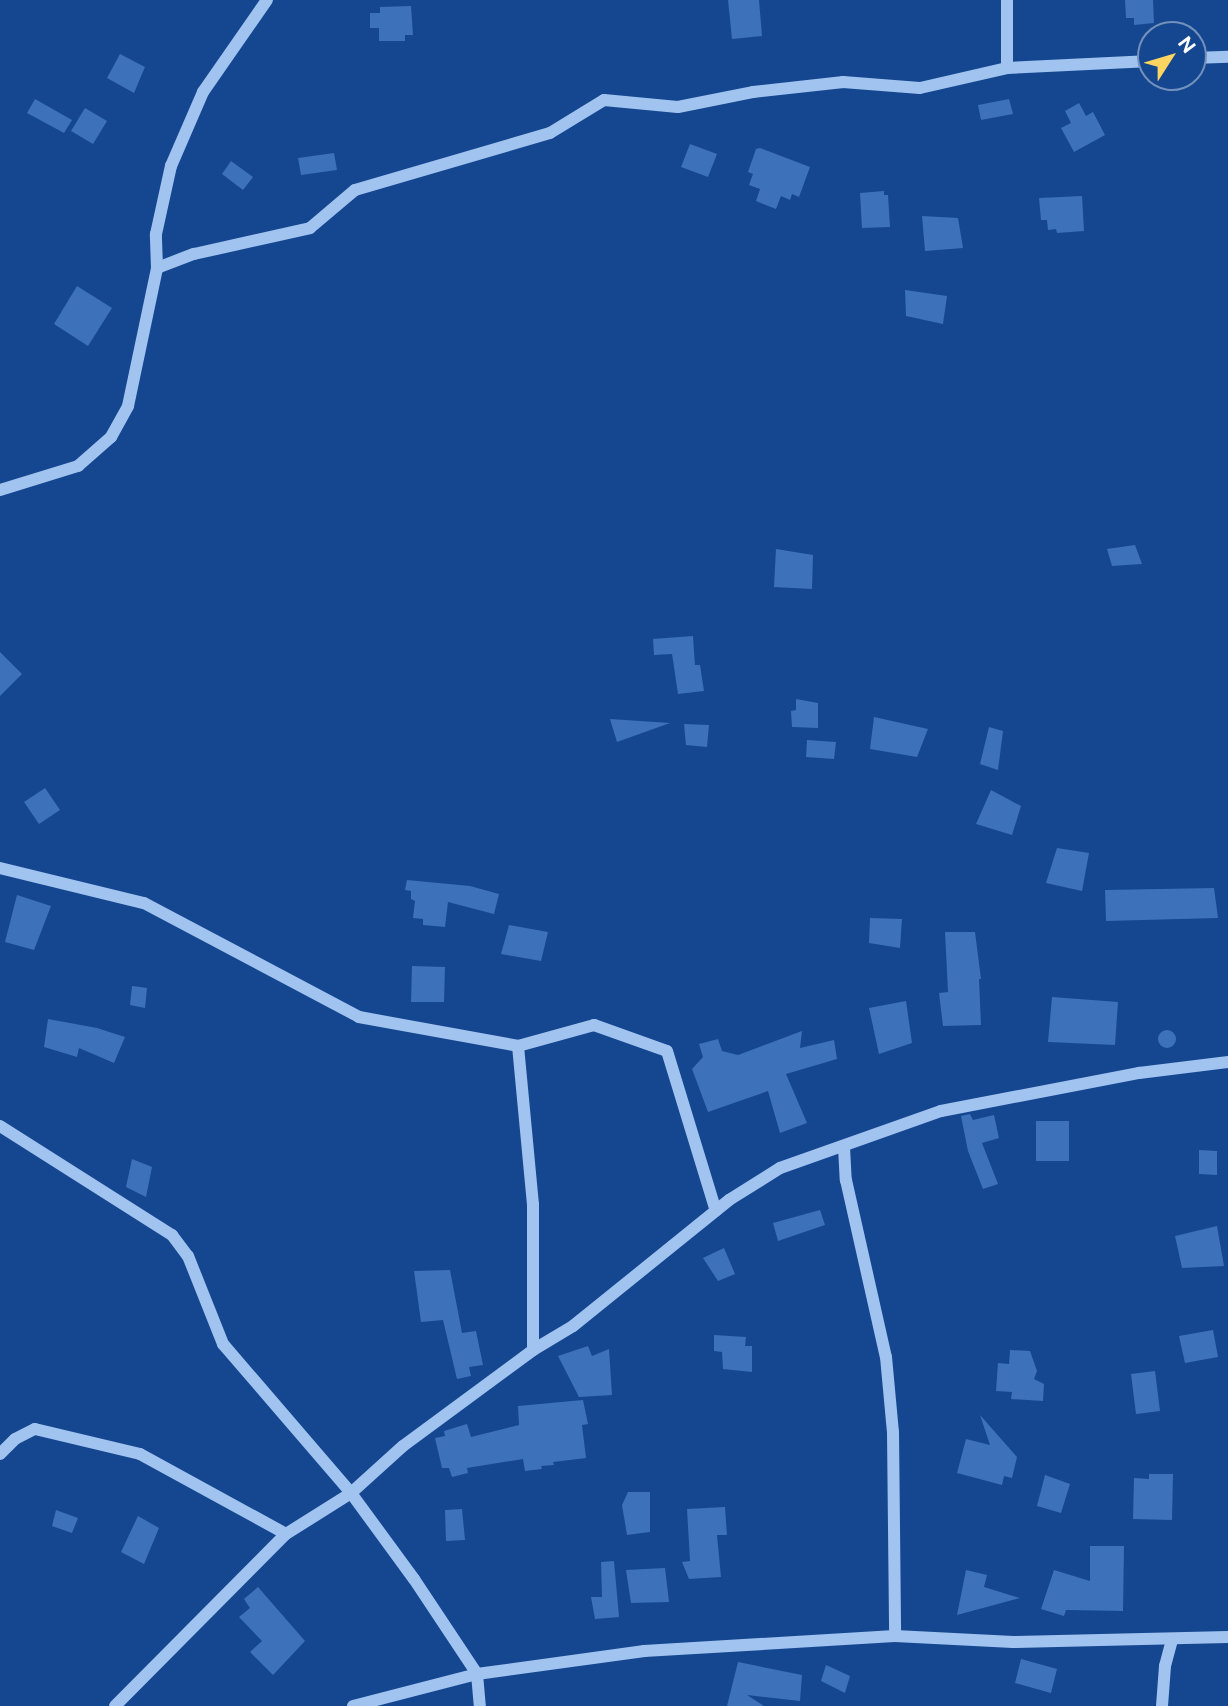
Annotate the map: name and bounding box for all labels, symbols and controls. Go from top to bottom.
north arrow [1137,21,1207,91]
text: N [1174,32,1200,57]

